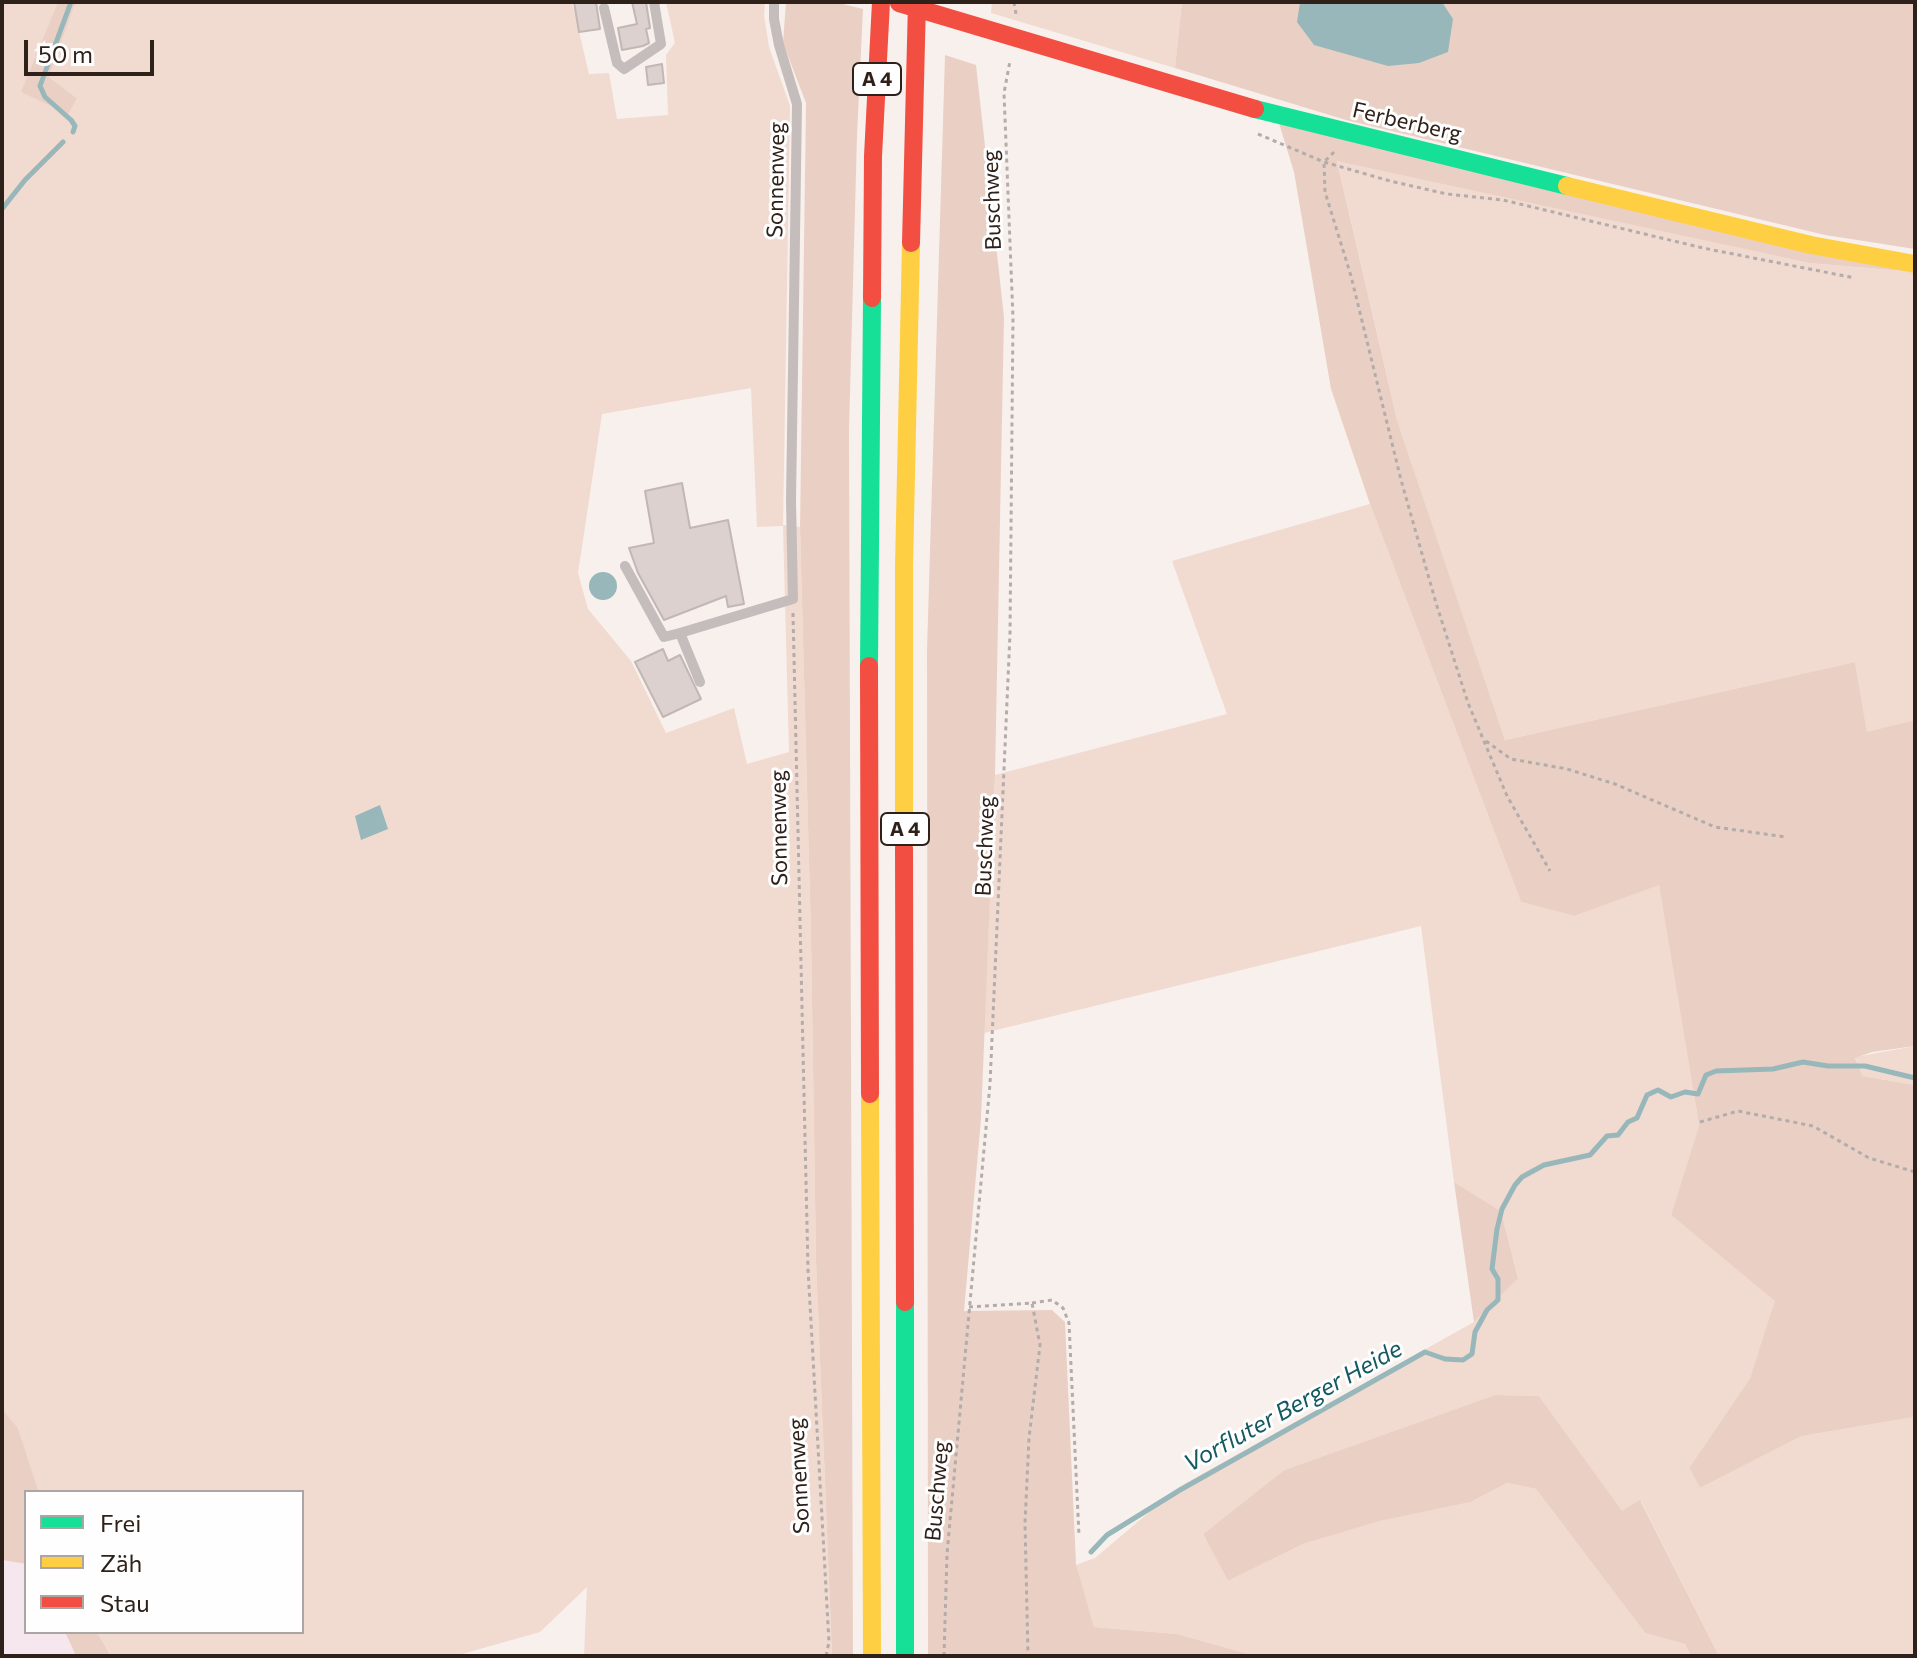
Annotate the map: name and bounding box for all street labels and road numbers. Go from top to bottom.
road number: A 4 [853,63,901,95]
street label: Ferberberg [1350,97,1464,147]
street label: Sonnenweg [762,122,790,238]
street label: Buschweg [977,149,1007,251]
street label: Sonnenweg [765,770,793,886]
street label: Buschweg [970,795,1000,897]
road number: A 4 [881,813,929,845]
street label: Sonnenweg [783,1417,815,1535]
street label: Buschweg [919,1440,955,1542]

